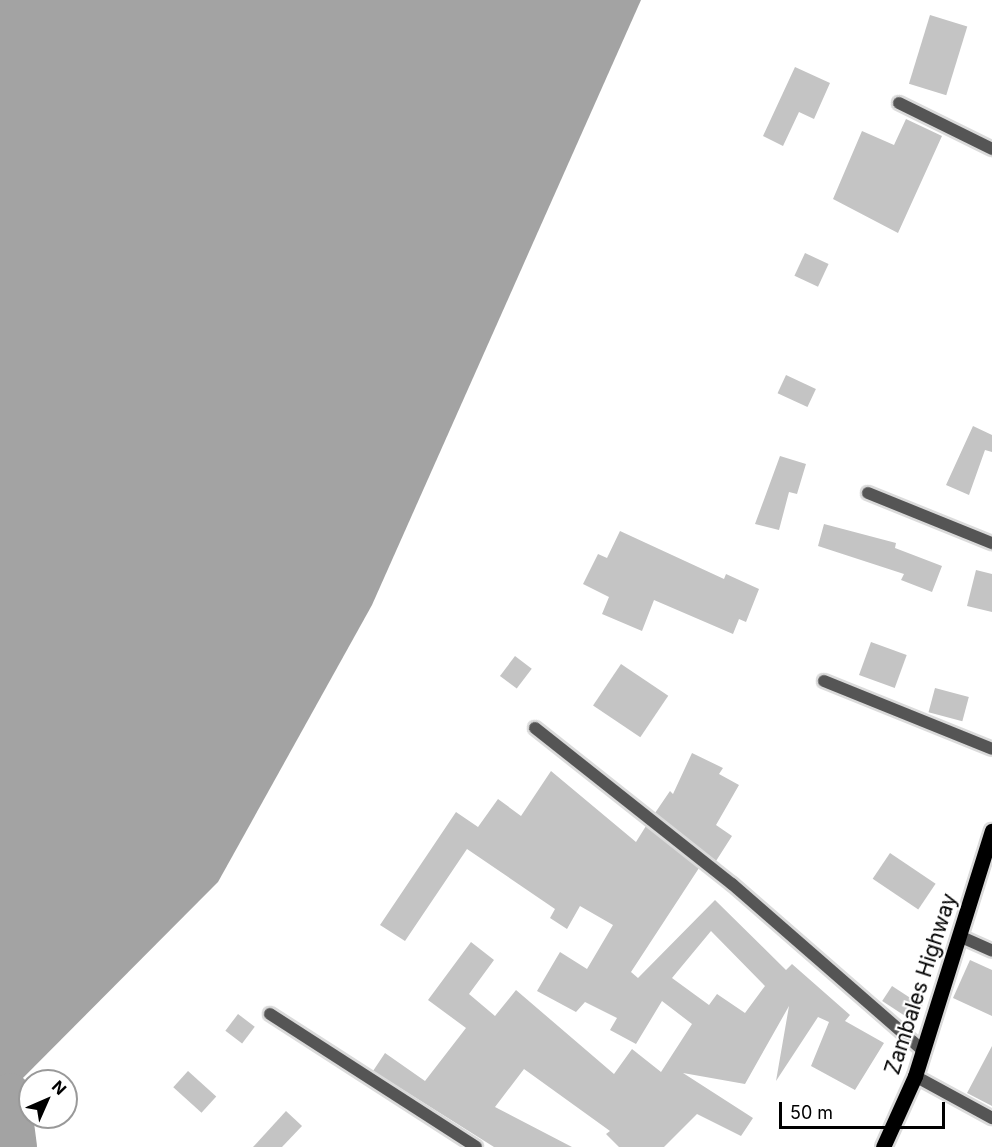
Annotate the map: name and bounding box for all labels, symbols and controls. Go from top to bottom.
street label: Zambales Highway [880,890,962,1078]
north arrow [18,1069,78,1129]
text: N [48,1076,71,1099]
scale bar [782,1090,948,1128]
text: 50 m [790,1102,833,1123]

